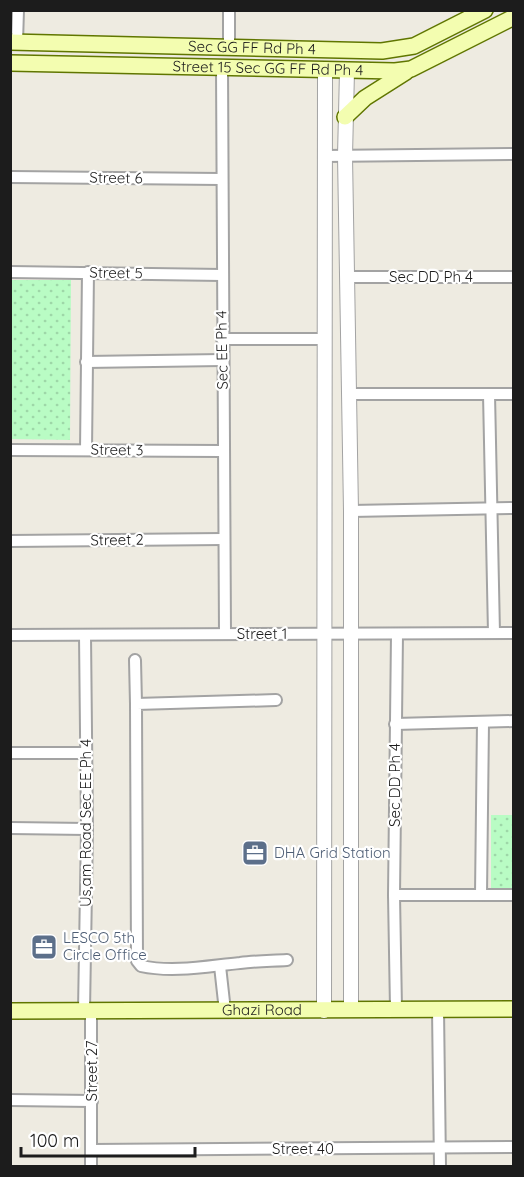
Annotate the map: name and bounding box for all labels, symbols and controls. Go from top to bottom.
street label: Sec GG FF Rd Ph 4 [188,36,316,58]
street label: Street 15 Sec GG FF Rd Ph 4 [172,56,364,79]
street label: Street 6 [89,168,143,187]
street label: Street 5 [89,263,143,282]
street label: Sec DD Ph 4 [389,267,473,286]
street label: Sec EE Ph 4 [211,310,232,390]
street label: Street 3 [90,440,144,459]
street label: Street 2 [90,530,144,549]
street label: Street 1 [237,624,287,643]
street label: Us,am Road Sec EE Ph 4 [76,739,95,907]
street label: Sec DD Ph 4 [385,743,404,827]
office icon: DHA Grid Station [240,838,270,868]
place label: DHA Grid Station [274,843,391,862]
place label: LESCO 5th Circle Office [63,928,147,964]
office icon: LESCO 5th Circle Office [29,932,59,962]
street label: Ghazi Road [222,1000,302,1019]
street label: Street 27 [82,1040,101,1101]
scale bar [21,1120,195,1158]
text: 100 m [30,1129,79,1152]
street label: Street 40 [272,1139,334,1158]

